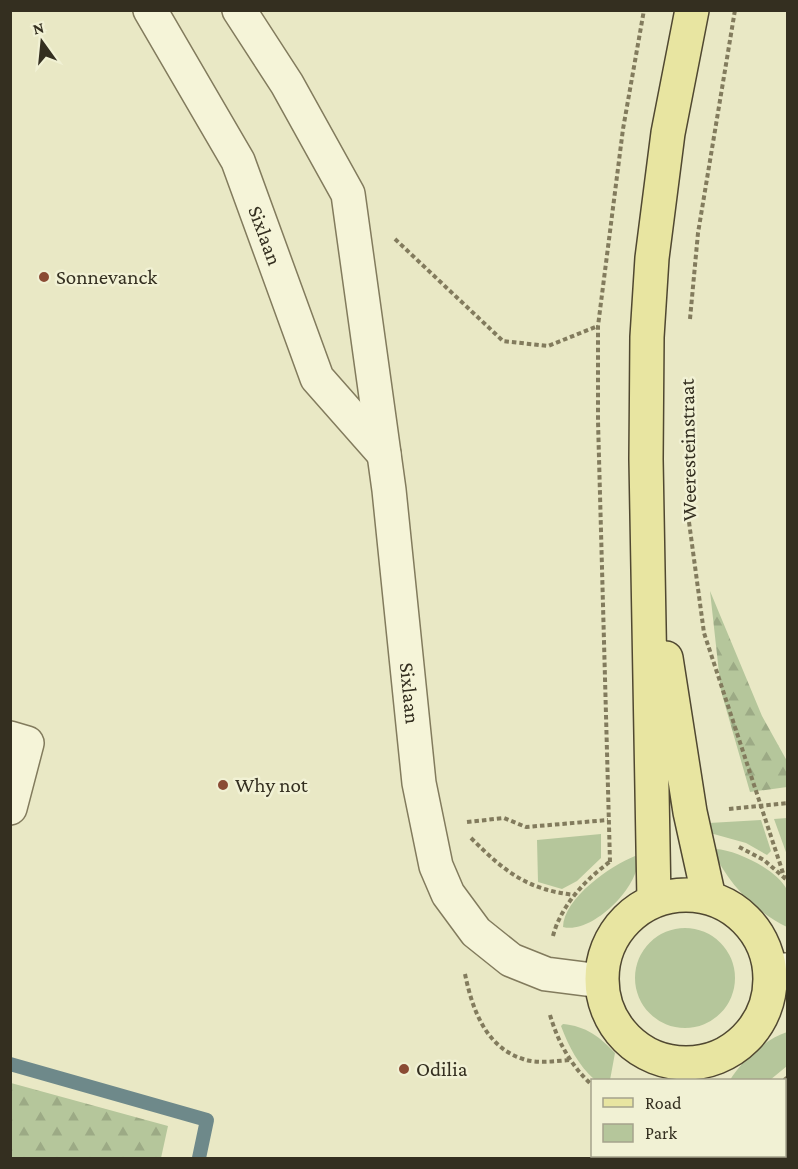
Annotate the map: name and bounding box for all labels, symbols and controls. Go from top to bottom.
north arrow [12,12,72,72]
text: N [31,18,46,38]
street label: Sixlaan [243,202,287,268]
place label: Sonnevanck [56,265,157,289]
marker: Sonnevanck [37,270,51,284]
street label: Weeresteinstraat [675,377,701,522]
street label: Sixlaan [395,661,425,725]
place label: Why not [235,773,309,797]
marker: Why not [216,778,230,792]
place label: Odilia [416,1057,468,1081]
marker: Odilia [397,1062,411,1076]
legend [591,1079,786,1157]
text: Road [645,1093,682,1113]
text: Park [645,1123,677,1143]

